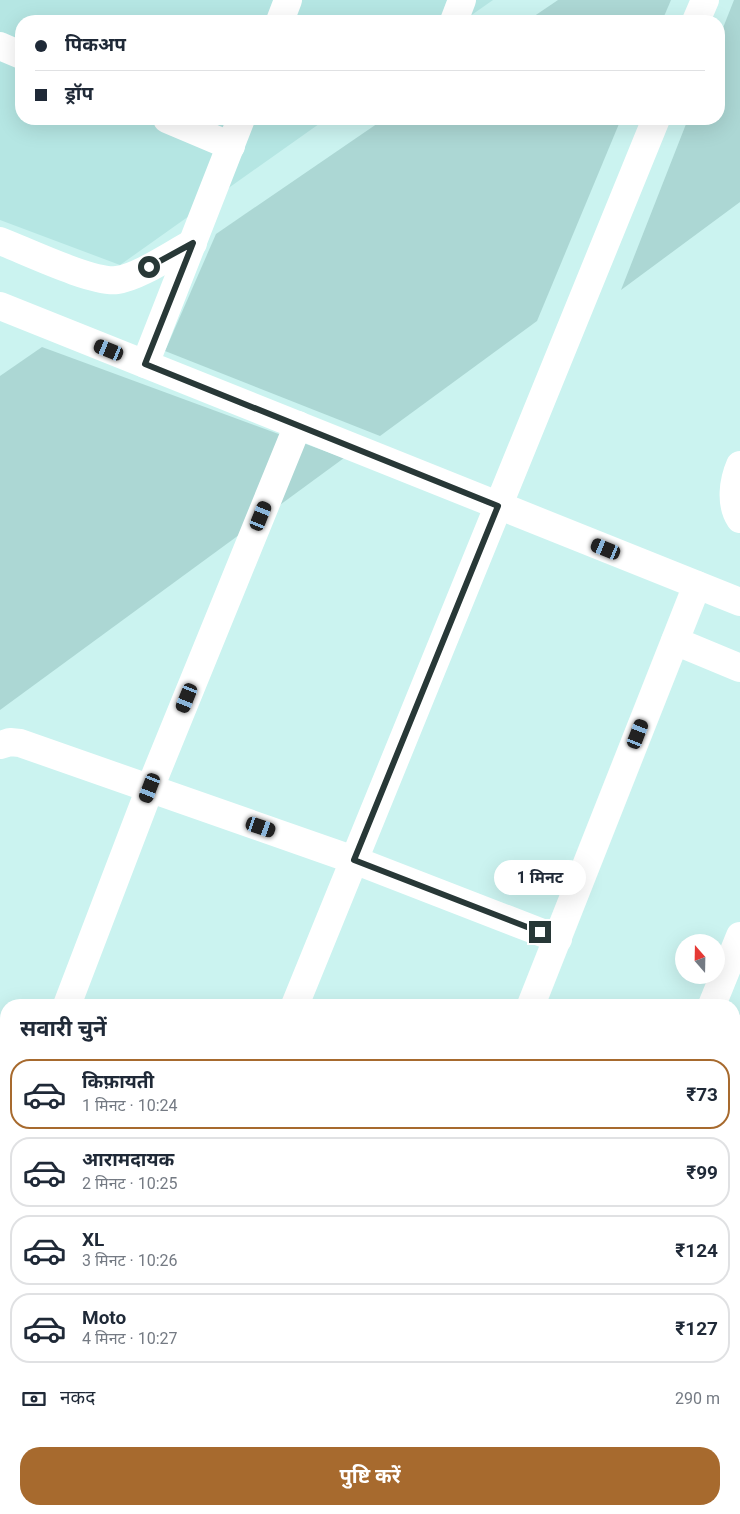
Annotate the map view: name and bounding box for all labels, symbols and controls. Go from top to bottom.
text: पिकअप [65,33,126,56]
text: ड्रॉप [65,82,93,105]
route start [138,256,160,278]
car [92,337,125,363]
car [248,499,273,533]
car [589,536,622,562]
car [174,681,199,715]
car [625,717,650,751]
car [137,771,162,805]
car [244,815,277,839]
callout: 1 मिनट [494,860,586,894]
text: 1 मिनट [517,868,563,887]
route end [529,921,551,943]
north arrow [675,934,725,984]
map controls [675,934,725,984]
text: सवारी चुनें [20,1016,106,1041]
text: किफ़ायती [82,1070,154,1093]
icon: car [22,1072,67,1117]
text: ₹73 [686,1083,718,1106]
text: 1 मिनट · 10:24 [82,1096,178,1115]
text: आरामदायक [82,1148,174,1171]
icon: car [22,1150,67,1195]
text: ₹99 [686,1161,718,1184]
text: 2 मिनट · 10:25 [82,1174,178,1193]
icon: car [22,1228,67,1273]
text: XL [82,1228,104,1251]
text: ₹124 [675,1239,718,1262]
text: 3 मिनट · 10:26 [82,1251,178,1270]
icon: car [22,1306,67,1351]
text: Moto [82,1306,126,1329]
text: ₹127 [675,1317,718,1340]
text: 4 मिनट · 10:27 [82,1329,178,1348]
icon: cash [20,1385,48,1413]
text: नकद [60,1386,95,1409]
text: 290 m [675,1389,720,1408]
button: पुष्टि करें [20,1447,720,1505]

